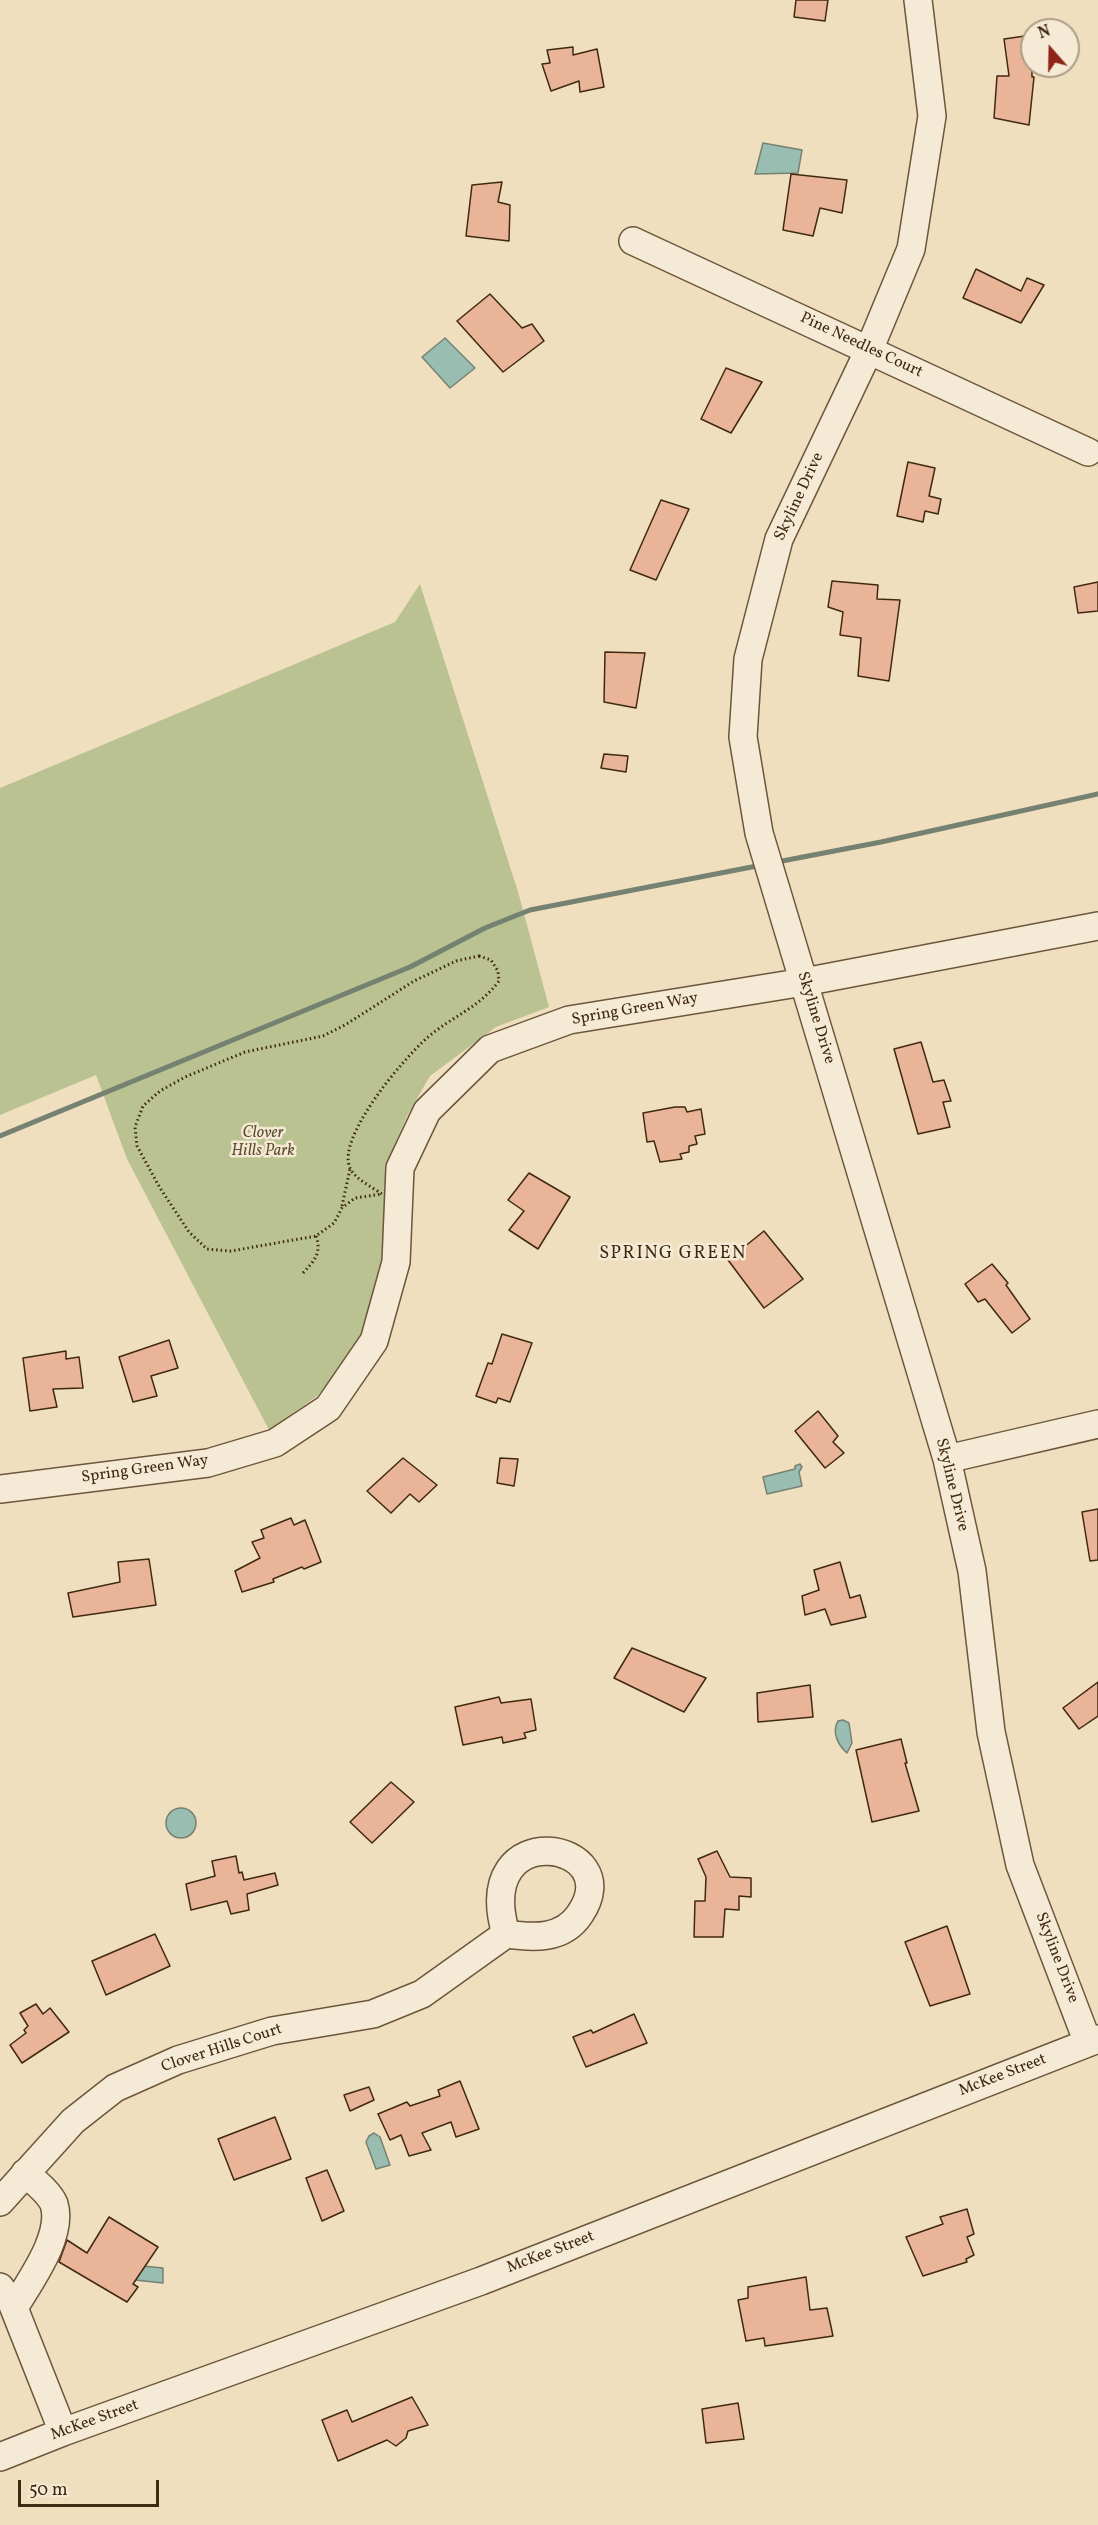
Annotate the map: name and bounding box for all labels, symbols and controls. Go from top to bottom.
north arrow [1020,18,1080,78]
text: N [1035,21,1054,45]
street label: Pine Needles Court [797,309,925,383]
street label: Skyline Drive [771,450,829,544]
street label: Skyline Drive [792,970,838,1066]
street label: Spring Green Way [570,989,700,1031]
park label: Clover Hills Park [231,1124,295,1162]
district label: SPRING GREEN [599,1244,747,1266]
street label: Skyline Drive [930,1436,972,1534]
street label: Spring Green Way [80,1452,210,1488]
street label: Skyline Drive [1030,1910,1082,2006]
street label: Clover Hills Court [159,2020,285,2078]
street label: McKee Street [957,2051,1049,2101]
street label: McKee Street [505,2228,597,2278]
street label: McKee Street [48,2396,142,2446]
scale bar [21,2468,162,2506]
text: 50 m [29,2478,68,2503]

